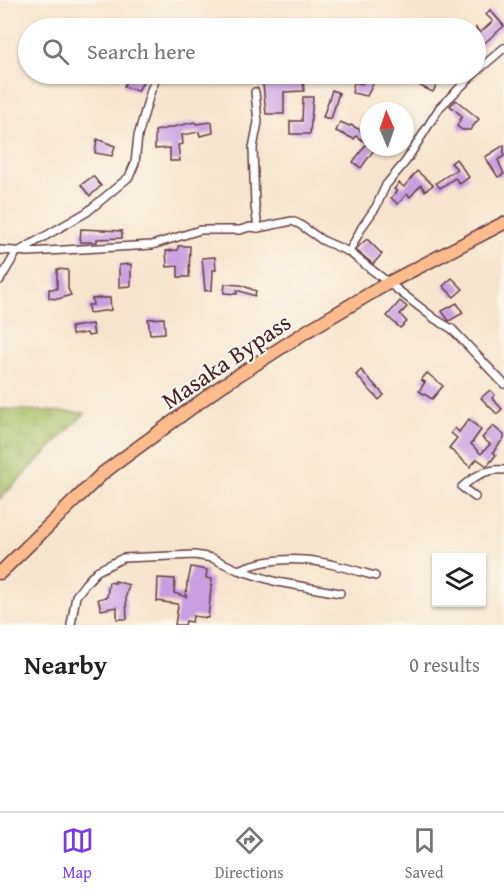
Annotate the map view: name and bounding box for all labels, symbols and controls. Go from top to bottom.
search box [18,18,486,84]
icon: search [39,35,72,68]
text: Search here [87,35,196,67]
north arrow [360,102,414,156]
street label: Masaka Bypass [154,305,298,417]
map controls [432,553,486,607]
button: layers [432,553,486,607]
text: Nearby [24,645,107,684]
text: 0 results [409,650,480,679]
tab: Map [61,824,94,884]
tab: Directions [215,824,284,884]
tab: Saved [405,824,443,884]

